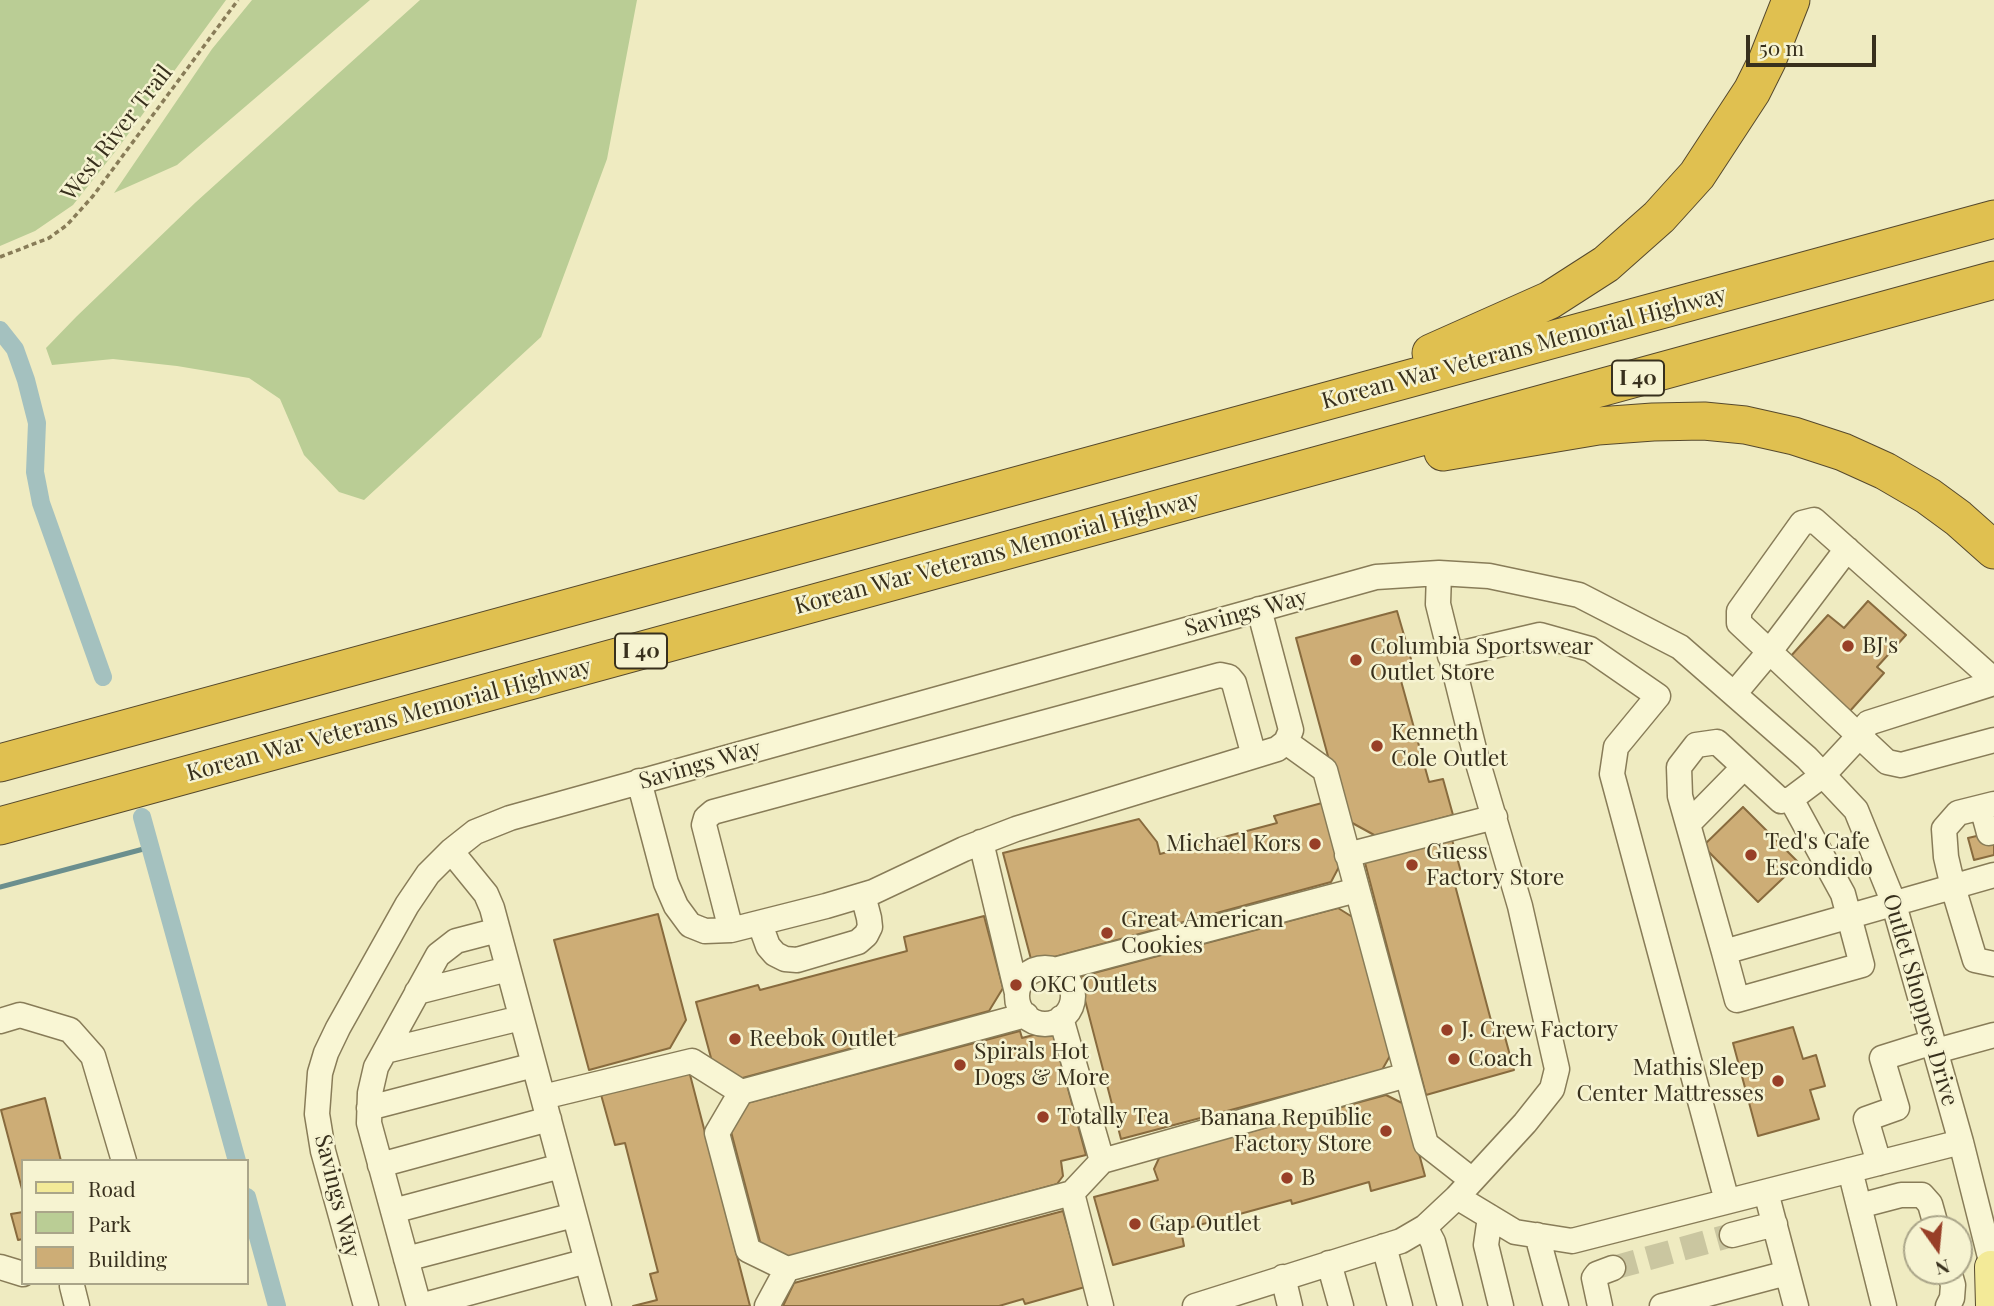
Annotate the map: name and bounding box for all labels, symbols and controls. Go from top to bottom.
scale bar [1749,21,1878,65]
text: 50 m [1759,33,1804,61]
street label: West River Trail [55,60,179,206]
street label: Korean War Veterans Memorial Highway [1318,281,1730,415]
road number: I 40 [1612,360,1664,396]
street label: Korean War Veterans Memorial Highway [791,486,1203,620]
street label: Savings Way [1182,583,1310,643]
place label: BJ's [1862,632,1898,660]
place label: Columbia Sportswear Outlet Store [1370,633,1593,687]
road number: I 40 [615,634,667,668]
marker: BJ's [1840,638,1856,654]
marker: Columbia Sportswear Outlet Store [1348,652,1364,668]
street label: Korean War Veterans Memorial Highway [183,653,595,787]
place label: Kenneth Cole Outlet [1391,719,1508,773]
street label: Savings Way [636,734,764,796]
marker: Kenneth Cole Outlet [1369,738,1385,754]
place label: Ted's Cafe Escondido [1765,828,1873,882]
place label: Michael Kors [1166,830,1301,858]
marker: Michael Kors [1307,836,1323,852]
place label: Guess Factory Store [1426,838,1564,892]
marker: Ted's Cafe Escondido [1743,847,1759,863]
marker: Guess Factory Store [1404,857,1420,873]
street label: Outlet Shoppes Drive [1876,891,1964,1109]
place label: Great American Cookies [1121,906,1284,960]
marker: Great American Cookies [1099,925,1115,941]
place label: OKC Outlets [1030,971,1157,999]
marker: OKC Outlets [1008,977,1024,993]
place label: J. Crew Factory [1461,1016,1618,1044]
marker: J. Crew Factory [1439,1022,1455,1038]
place label: Reebok Outlet [749,1025,896,1053]
marker: Reebok Outlet [727,1031,743,1047]
place label: Spirals Hot Dogs & More [974,1038,1110,1092]
place label: Coach [1468,1045,1533,1073]
marker: Coach [1446,1051,1462,1067]
place label: Mathis Sleep Center Mattresses [1576,1054,1764,1108]
marker: Spirals Hot Dogs & More [952,1057,968,1073]
marker: Mathis Sleep Center Mattresses [1770,1073,1786,1089]
place label: Totally Tea [1057,1103,1169,1131]
place label: Banana Republic Factory Store [1200,1104,1372,1158]
marker: Totally Tea [1035,1109,1051,1125]
marker: Banana Republic Factory Store [1378,1123,1394,1139]
street label: Savings Way [308,1132,366,1260]
legend [21,1159,248,1285]
place label: B [1301,1164,1315,1192]
marker: B [1279,1170,1295,1186]
text: Road [88,1174,136,1202]
text: Park [88,1209,131,1237]
place label: Gap Outlet [1149,1210,1260,1238]
north arrow [1903,1215,1973,1285]
marker: Gap Outlet [1127,1216,1143,1232]
text: Building [88,1244,167,1272]
text: N [1933,1254,1953,1283]

